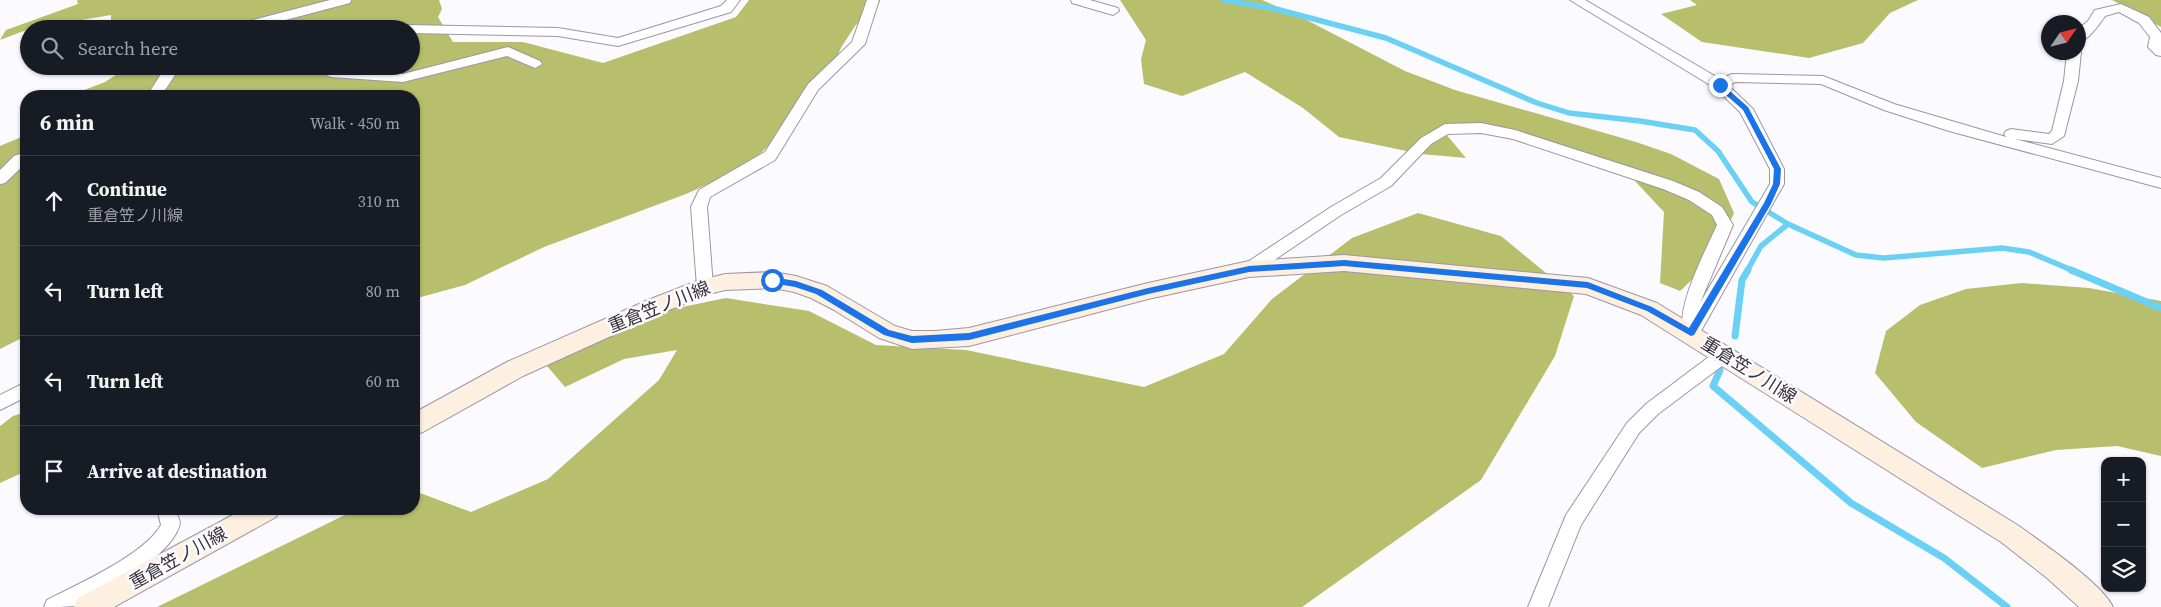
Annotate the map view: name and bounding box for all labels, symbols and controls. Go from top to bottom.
north arrow [2041,15,2086,60]
search box [20,20,420,75]
icon: search [38,34,66,62]
text: Search here [78,35,178,61]
route end [1709,74,1732,97]
text: 6 min [40,108,95,137]
text: Walk · 450 m [310,112,400,134]
text: Continue [87,176,167,202]
icon: ahead [40,187,68,215]
text: 310 m [358,190,400,212]
text: 重倉笠ノ川線 [87,204,183,226]
route start [761,269,784,292]
street label: 重倉笠ノ川線 [604,275,714,338]
icon: left [40,277,68,305]
text: Turn left [87,278,163,304]
text: 80 m [366,280,400,302]
street label: 重倉笠ノ川線 [1697,330,1802,409]
icon: left [40,367,68,395]
text: Turn left [87,368,163,394]
text: 60 m [366,370,400,392]
icon: arrive [40,457,68,485]
map controls [2101,457,2146,592]
button: + [2101,457,2146,502]
text: Arrive at destination [87,458,267,484]
button: − [2101,502,2146,547]
street label: 重倉笠ノ川線 [124,520,231,595]
button: layers [2101,547,2146,592]

